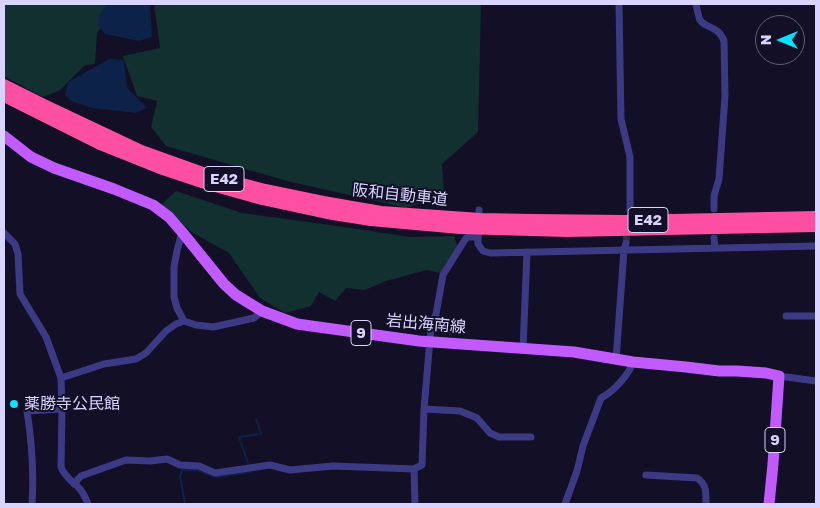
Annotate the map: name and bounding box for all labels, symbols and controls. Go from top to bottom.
north arrow [755,15,805,65]
text: N [757,35,774,45]
road number: E42 [204,166,244,192]
street label: 阪和自動車道 [351,180,449,210]
road number: E42 [628,208,668,232]
street label: 岩出海南線 [385,311,467,337]
road number: 9 [351,320,371,346]
place label: 薬勝寺公民館 [24,394,120,414]
marker: 薬勝寺公民館 [8,398,20,410]
road number: 9 [765,428,785,452]

